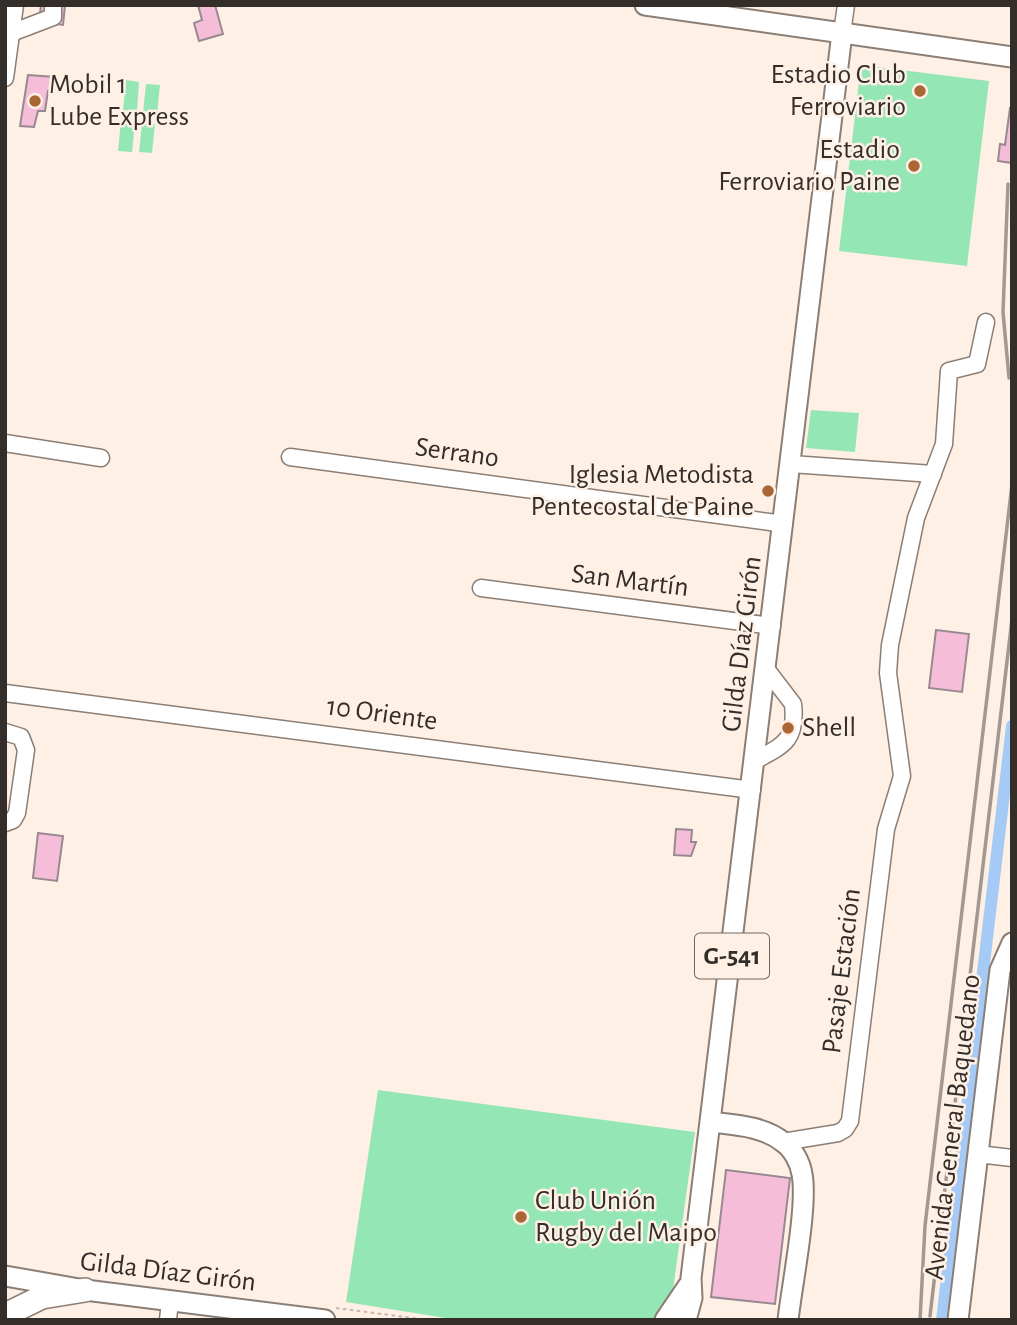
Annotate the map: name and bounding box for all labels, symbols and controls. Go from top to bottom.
place label: Estadio Club Ferroviario [771,61,906,121]
place label: Mobil 1 Lube Express [49,71,189,131]
marker: Estadio Club Ferroviario [912,83,928,99]
marker: Mobil 1 Lube Express [27,93,43,109]
place label: Estadio Ferroviario Paine [718,136,900,196]
marker: Estadio Ferroviario Paine [906,158,922,174]
street label: Serrano [413,433,501,473]
place label: Iglesia Metodista Pentecostal de Paine [531,461,754,521]
marker: Iglesia Metodista Pentecostal de Paine [760,483,776,499]
street label: Gilda Díaz Girón [717,554,767,734]
street label: San Martín [570,560,690,602]
street label: 10 Oriente [325,692,439,736]
place label: Shell [802,714,856,742]
marker: Shell [780,720,796,736]
street label: Pasaje Estación [818,887,866,1055]
road number: G-541 [695,934,769,979]
street label: Avenida General Baquedano [920,973,986,1281]
place label: Club Unión Rugby del Maipo [535,1187,717,1247]
marker: Club Unión Rugby del Maipo [513,1209,529,1225]
street label: Gilda Díaz Girón [78,1247,258,1297]

